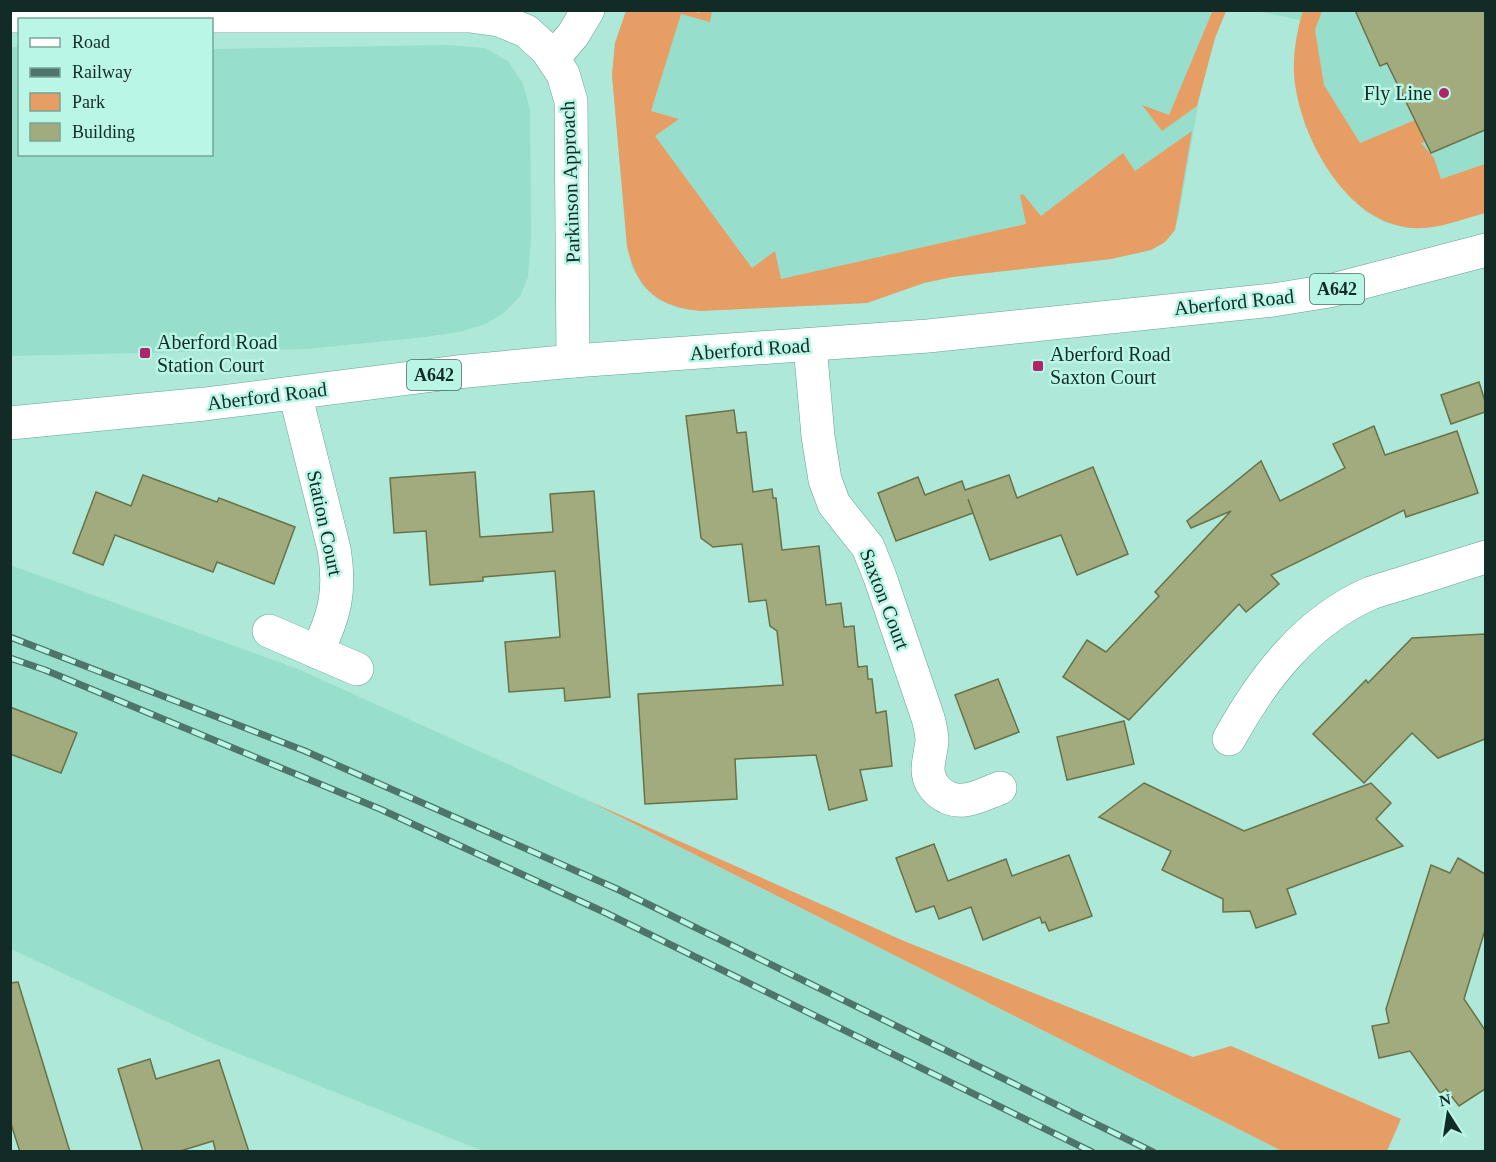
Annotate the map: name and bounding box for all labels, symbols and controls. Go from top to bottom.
legend [18,18,213,156]
text: Road [72,32,110,52]
text: Railway [72,62,132,82]
place label: Fly Line [1364,82,1432,105]
marker: Fly Line [1437,86,1451,100]
text: Park [72,92,105,112]
street label: Parkinson Approach [556,100,585,264]
text: Building [72,122,135,142]
road number: A642 [1310,274,1364,304]
street label: Aberford Road [1173,285,1295,319]
place label: Aberford Road Station Court [157,331,278,376]
street label: Aberford Road [689,334,811,364]
place label: Aberford Road Saxton Court [1050,343,1171,388]
marker: Aberford Road Station Court [138,346,152,360]
marker: Aberford Road Saxton Court [1031,359,1045,373]
road number: A642 [407,360,461,390]
street label: Aberford Road [206,378,328,414]
street label: Station Court [303,468,347,578]
street label: Saxton Court [856,546,914,653]
north arrow [1418,1084,1478,1144]
text: N [1438,1090,1453,1109]

